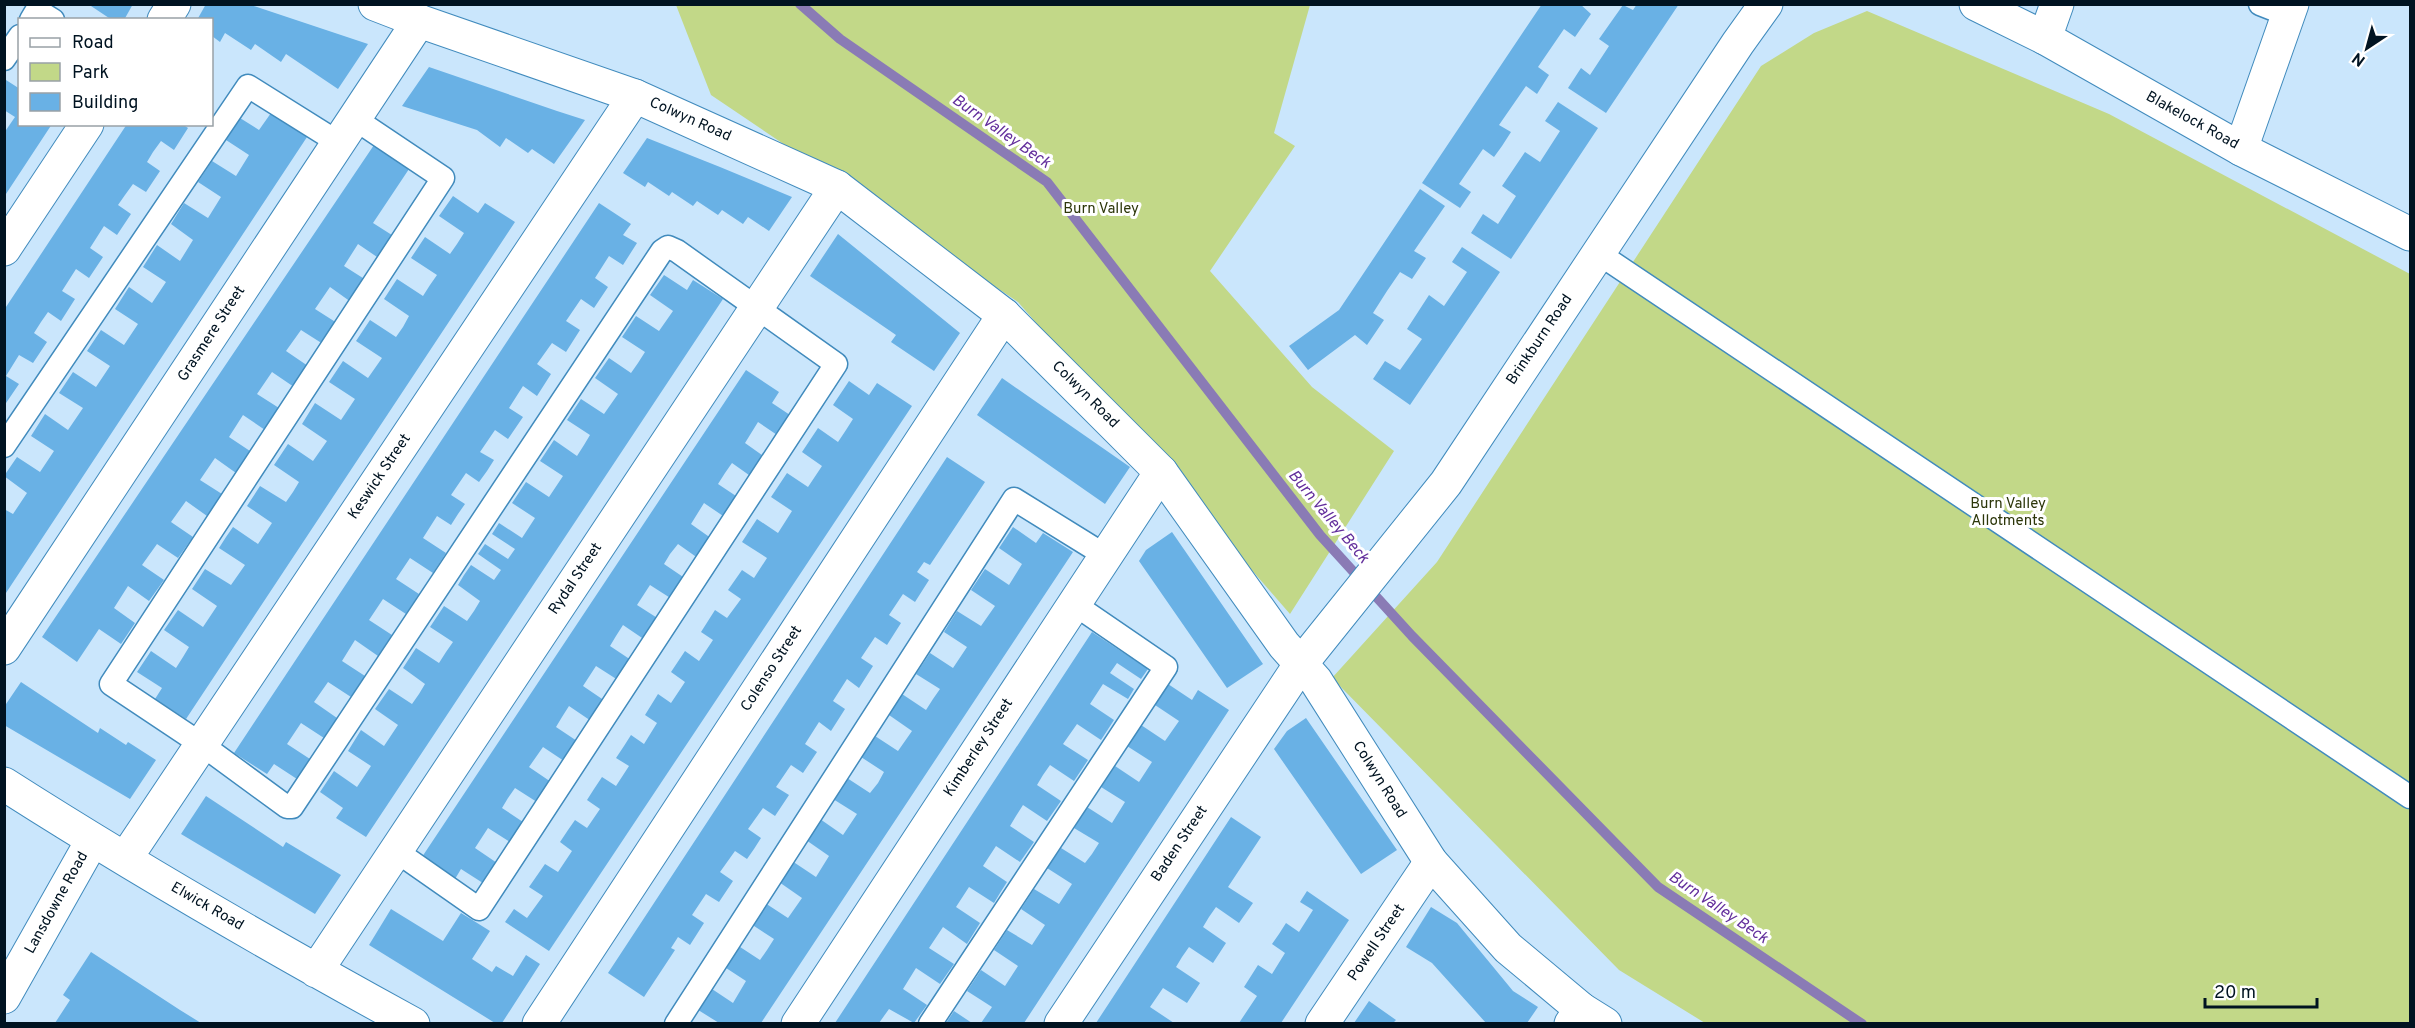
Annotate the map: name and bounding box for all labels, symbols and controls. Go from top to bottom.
legend [18,18,213,126]
north arrow [2337,18,2397,78]
text: Road [72,32,114,55]
text: N [2349,47,2370,70]
text: Park [72,62,109,85]
street label: Blakelock Road [2142,88,2242,154]
water label: Burn Valley Beck [948,91,1055,174]
text: Building [72,92,138,115]
street label: Colwyn Road [646,94,734,146]
park label: Burn Valley [1063,200,1139,219]
street label: Grasmere Street [174,283,250,385]
street label: Brinkburn Road [1503,291,1577,389]
street label: Colwyn Road [1047,357,1123,433]
street label: Keswick Street [344,431,416,523]
water label: Burn Valley Beck [1283,466,1373,569]
park label: Burn Valley Allotments [1970,495,2046,531]
street label: Rydal Street [545,539,607,619]
street label: Colenso Street [737,622,807,716]
street label: Kimberley Street [940,695,1018,801]
street label: Colwyn Road [1348,738,1410,822]
street label: Baden Street [1148,802,1212,886]
street label: Lansdowne Road [21,848,93,958]
water label: Burn Valley Beck [1664,867,1772,949]
street label: Elwick Road [167,878,247,936]
street label: Powell Street [1344,901,1410,985]
scale bar [2205,971,2318,1009]
text: 20 m [2214,982,2256,1005]

